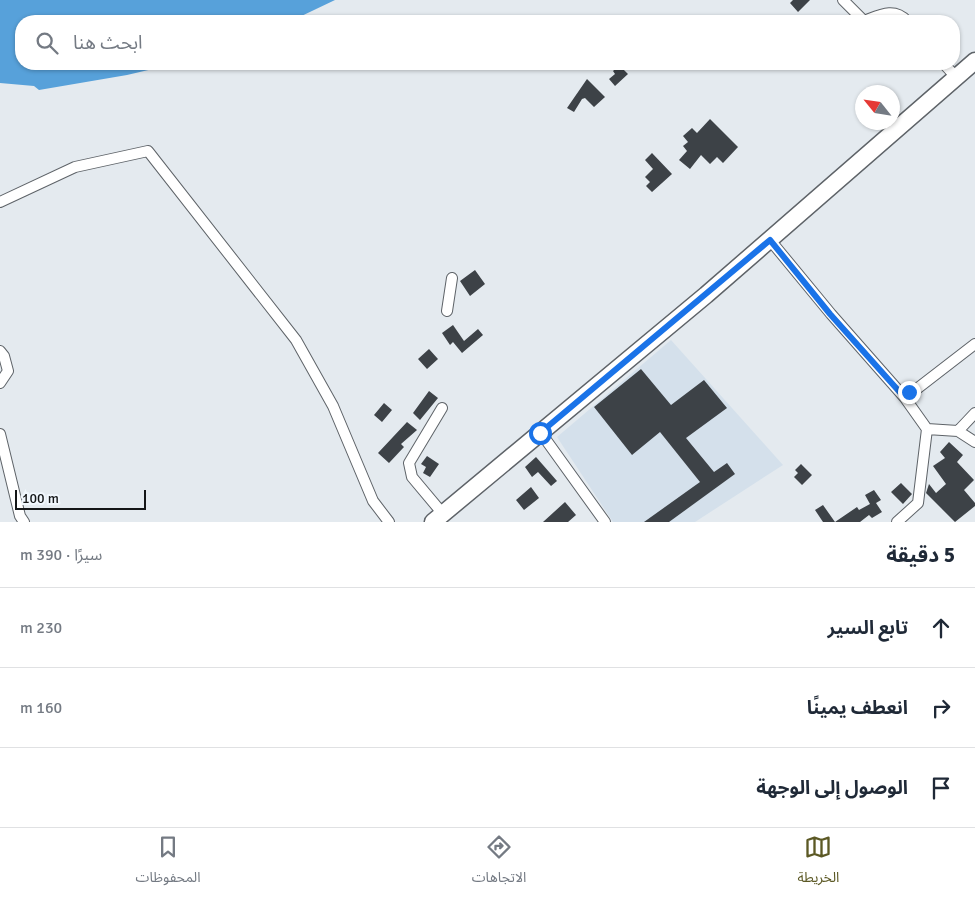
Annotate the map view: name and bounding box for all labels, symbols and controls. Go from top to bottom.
search box [15,15,960,70]
icon: search [33,29,61,57]
text: ابحث هنا [73,31,143,55]
north arrow [855,85,900,130]
route end [898,381,921,404]
route start [529,422,552,445]
scale bar [15,487,146,510]
text: 100 m [22,490,59,507]
text: 5 دقيقة [886,542,955,568]
text: سيرًا · 390 m [20,545,102,565]
icon: ahead [927,614,955,642]
text: تابع السير [828,616,908,640]
text: 230 m [20,618,62,638]
icon: right [927,694,955,722]
text: انعطف يمينًا [807,696,908,720]
text: 160 m [20,698,62,718]
icon: arrive [927,774,955,802]
text: الوصول إلى الوجهة [756,776,908,800]
tab: المحفوظات [136,833,201,892]
tab: الاتجاهات [472,833,526,892]
tab: الخريطة [797,833,839,892]

